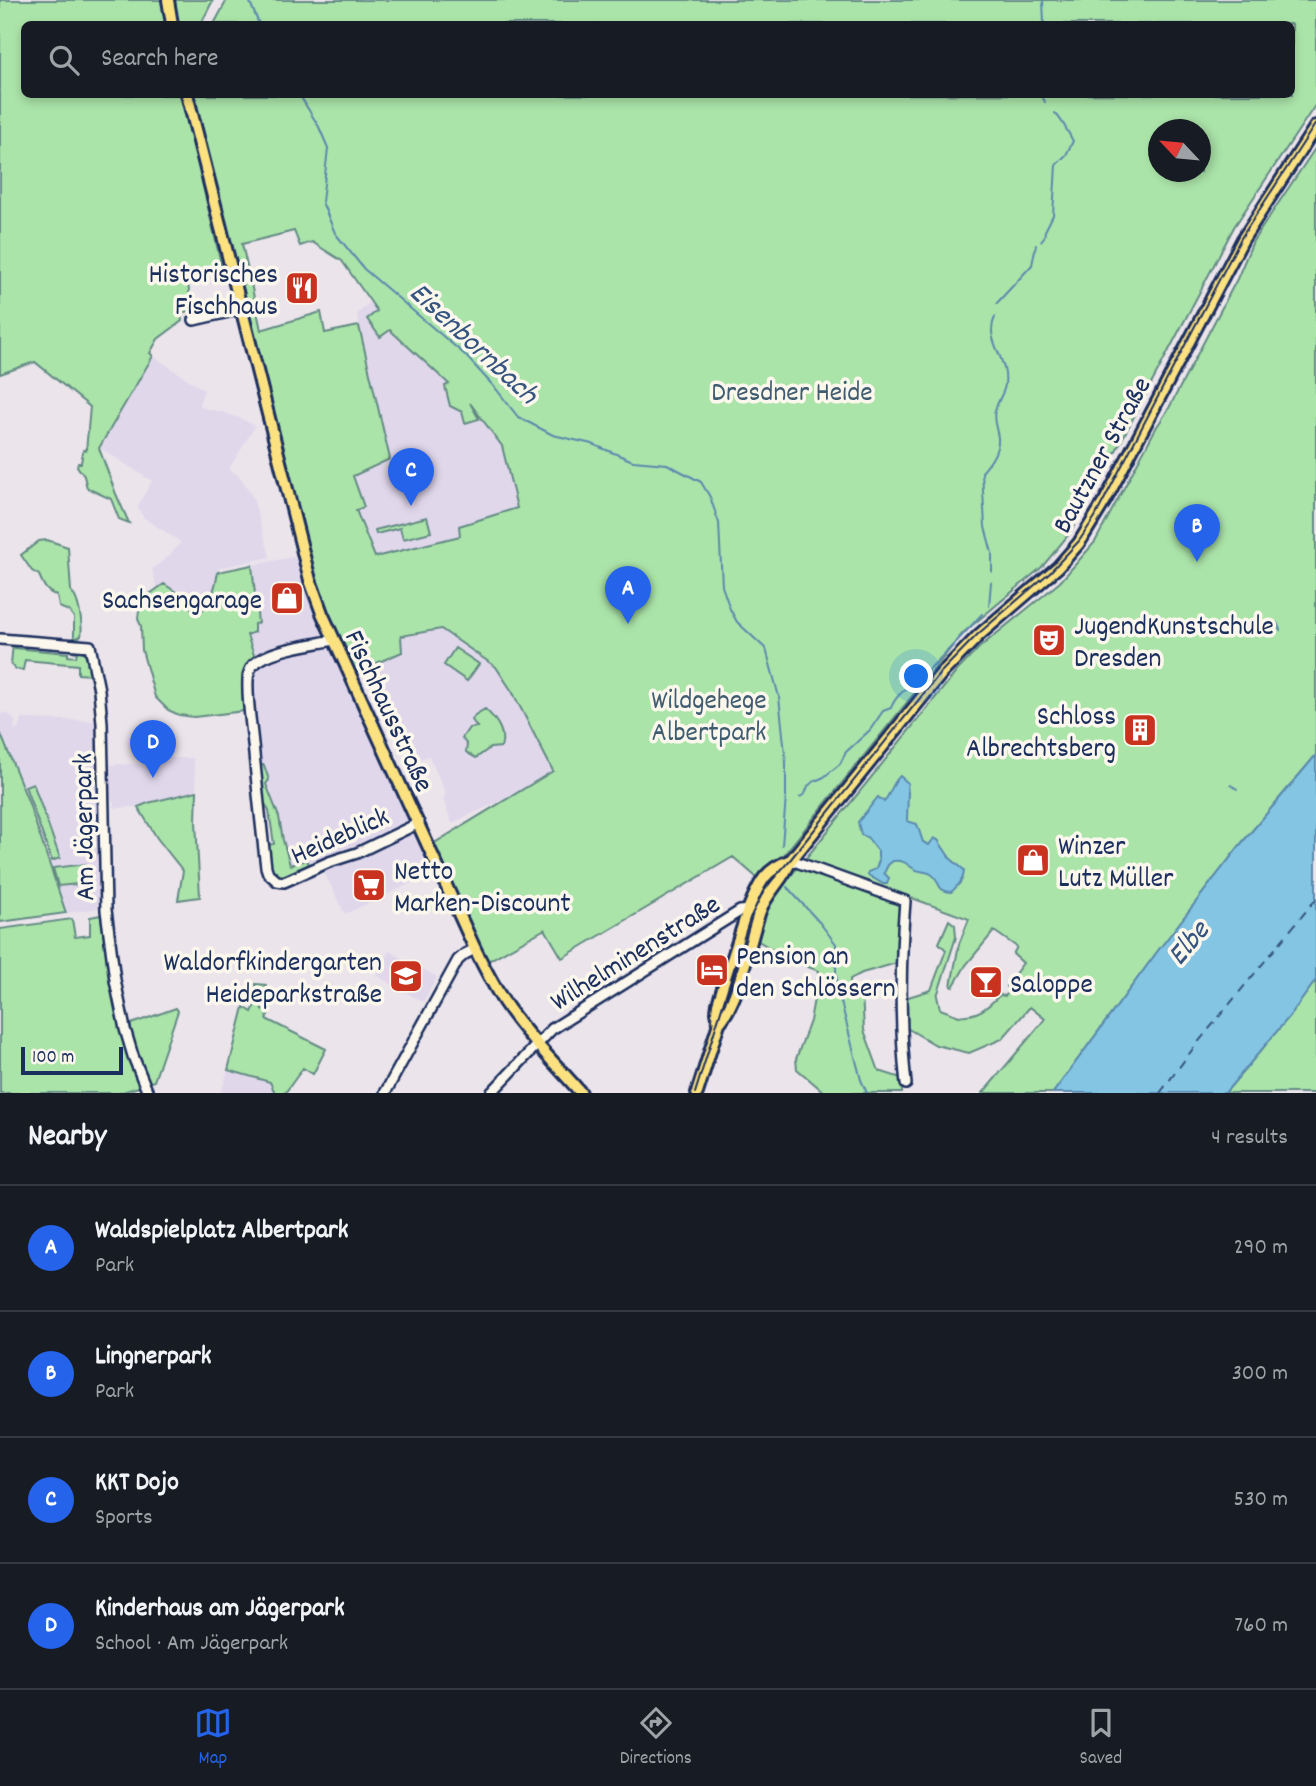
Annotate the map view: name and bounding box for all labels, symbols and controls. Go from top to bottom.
search box [21,21,1295,98]
icon: search [45,41,83,79]
text: Search here [101,41,219,78]
north arrow [1148,119,1211,182]
place label: Historisches Fischhaus [148,257,278,329]
restaurant icon: Historisches Fischhaus [283,269,321,307]
water label: Eisenbornbach [398,274,547,417]
street label: Bautzner Straße [1045,371,1164,542]
park label: Dresdner Heide [711,375,873,415]
pin: C [388,448,434,506]
pin: B [1174,504,1220,562]
pin: A [605,566,651,624]
shop icon: Sachsengarage [268,579,306,617]
place label: Sachsengarage [102,583,262,623]
place label: JugendKunstschule Dresden [1074,609,1274,681]
theatre icon: JugendKunstschule Dresden [1030,621,1068,659]
street label: Fischhausstraße [331,625,441,800]
your location [899,659,933,693]
park label: Wildgehege Albertpark [651,683,767,755]
place label: Schloss Albrechtsberg [966,699,1116,771]
building icon: Schloss Albrechtsberg [1121,711,1159,749]
pin: D [130,720,176,778]
street label: Am Jägerpark [66,753,108,901]
street label: Heideblick [285,799,397,878]
place label: Winzer Lutz Müller [1058,829,1174,901]
shop icon: Winzer Lutz Müller [1014,841,1052,879]
place label: Netto Marken-Discount [394,854,571,926]
supermarket icon: Netto Marken-Discount [350,866,388,904]
street label: Wilhelminenstraße [544,887,729,1023]
water label: Elbe [1159,912,1223,977]
place label: Pension an den Schlössern [736,939,896,1011]
place label: Waldorfkindergarten Heideparkstraße [164,945,382,1017]
hotel icon: Pension an den Schlössern [693,951,731,989]
school or university icon: Waldorfkindergarten Heideparkstraße [387,957,425,995]
bar icon: Saloppe [967,963,1005,1001]
place label: Saloppe [1010,967,1093,1007]
scale bar [21,1044,122,1076]
text: 100 m [32,1045,74,1072]
text: Nearby [28,1117,106,1160]
text: 4 results [1211,1122,1288,1155]
text: Waldspielplatz Albertpark [95,1213,348,1250]
text: A [45,1232,57,1265]
text: 290 m [1234,1232,1288,1265]
text: Park [95,1250,134,1283]
text: Lingnerpark [95,1339,211,1376]
text: B [46,1358,56,1391]
text: 300 m [1232,1358,1288,1391]
text: Park [95,1376,134,1409]
text: KKT Dojo [95,1465,179,1502]
text: C [45,1484,57,1517]
text: 530 m [1234,1484,1288,1517]
text: Sports [95,1502,153,1535]
text: Kinderhaus am Jägerpark [95,1591,345,1628]
text: D [45,1610,57,1643]
text: 760 m [1234,1610,1288,1643]
text: School · Am Jägerpark [95,1628,288,1661]
tab: Map [194,1704,232,1773]
tab: Directions [620,1704,692,1773]
tab: Saved [1080,1704,1122,1773]

